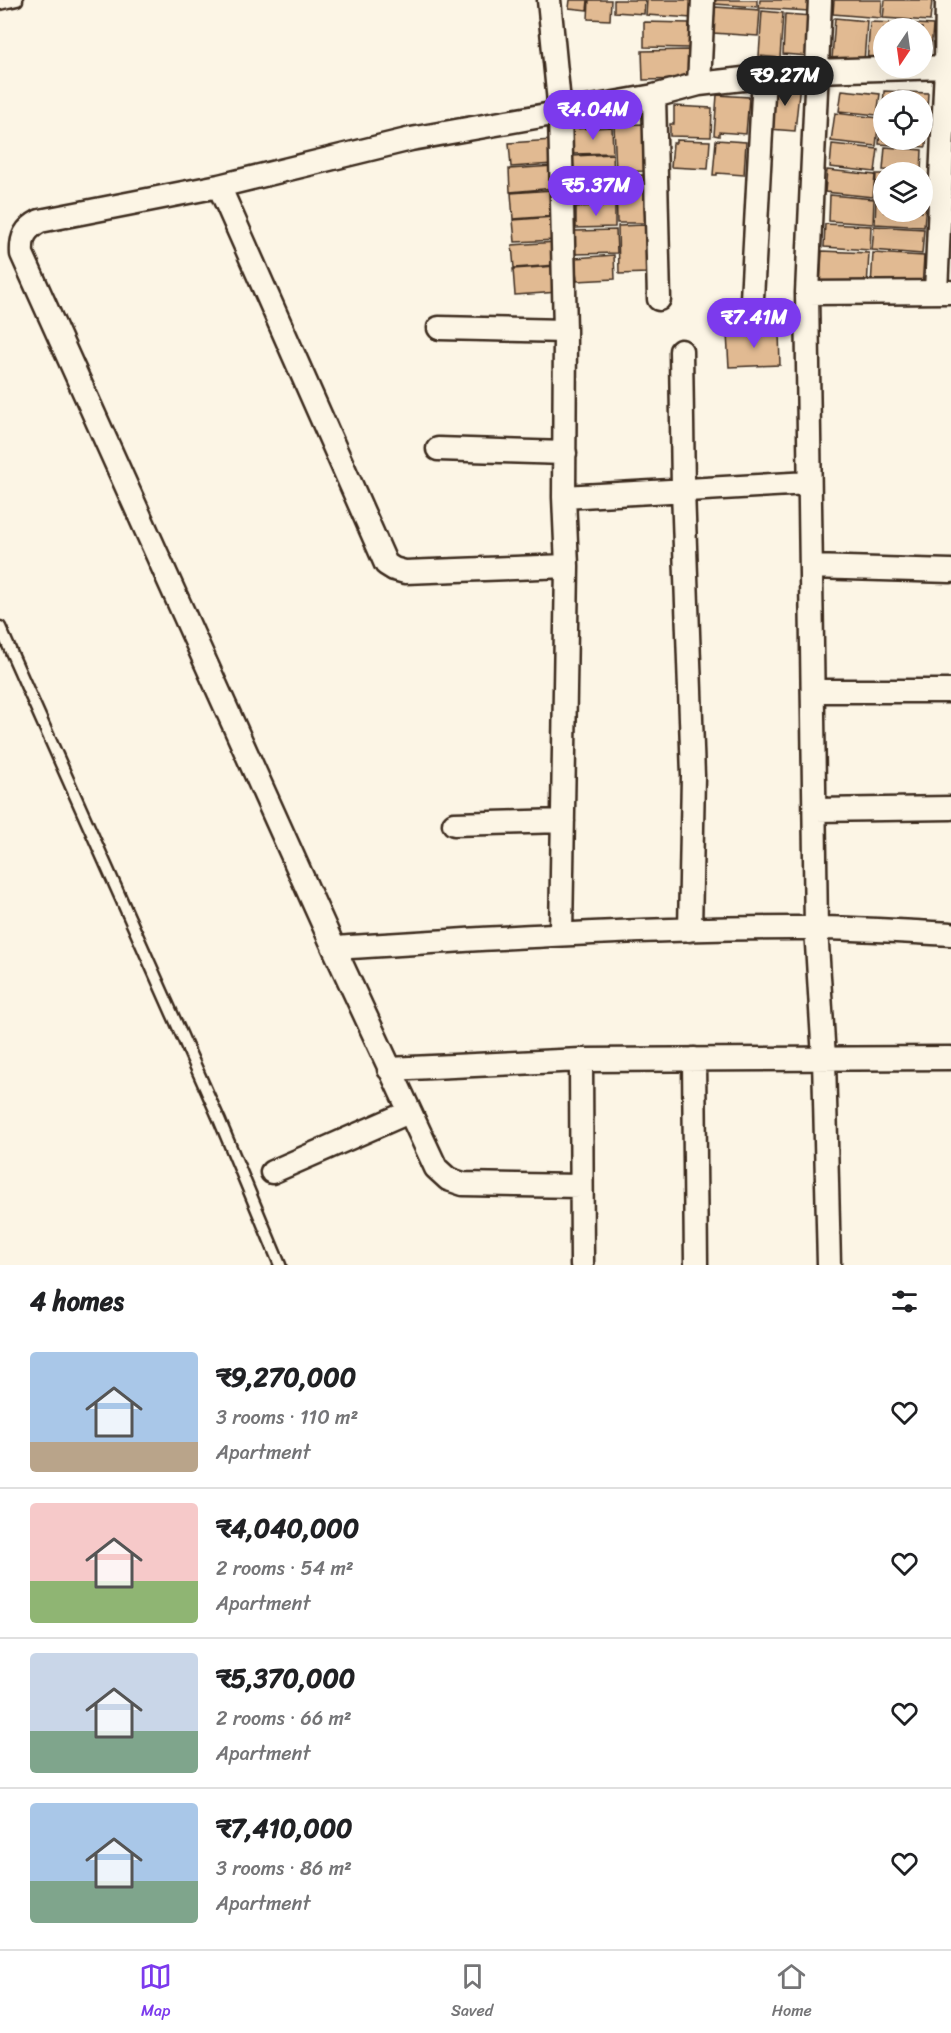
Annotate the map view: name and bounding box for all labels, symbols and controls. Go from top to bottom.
north arrow [873,18,933,78]
map controls [873,18,933,222]
pin: ₹9.27M [736,56,834,107]
text: ₹9.27M [751,58,819,93]
pin: ₹4.04M [544,90,642,141]
button: locate [873,90,933,150]
text: ₹4.04M [557,92,629,127]
button: layers [873,162,933,222]
pin: ₹5.37M [547,166,645,217]
text: ₹5.37M [562,168,630,203]
pin: ₹7.41M [705,298,803,349]
text: ₹7.41M [721,300,787,335]
text: 4 homes [30,1278,124,1324]
icon: filters [888,1285,921,1318]
text: ₹9,270,000 [216,1354,356,1400]
icon: home [78,1376,150,1448]
icon: heart [888,1396,921,1429]
text: 3 rooms · 110 m² [216,1400,358,1435]
text: Apartment [216,1435,310,1470]
text: ₹4,040,000 [216,1505,359,1551]
icon: home [78,1527,150,1599]
icon: heart [888,1547,921,1580]
text: 2 rooms · 54 m² [216,1551,354,1586]
text: Apartment [216,1586,310,1621]
text: ₹5,370,000 [216,1655,355,1701]
icon: home [78,1677,150,1749]
icon: heart [888,1697,921,1730]
text: 2 rooms · 66 m² [216,1701,352,1736]
text: Apartment [216,1736,310,1771]
text: ₹7,410,000 [216,1805,353,1851]
icon: home [78,1827,150,1899]
icon: heart [888,1847,921,1880]
text: 3 rooms · 86 m² [216,1851,352,1886]
text: Apartment [216,1886,310,1921]
tab: Map [139,1960,172,2025]
tab: Saved [451,1960,493,2025]
tab: Home [772,1960,812,2025]

